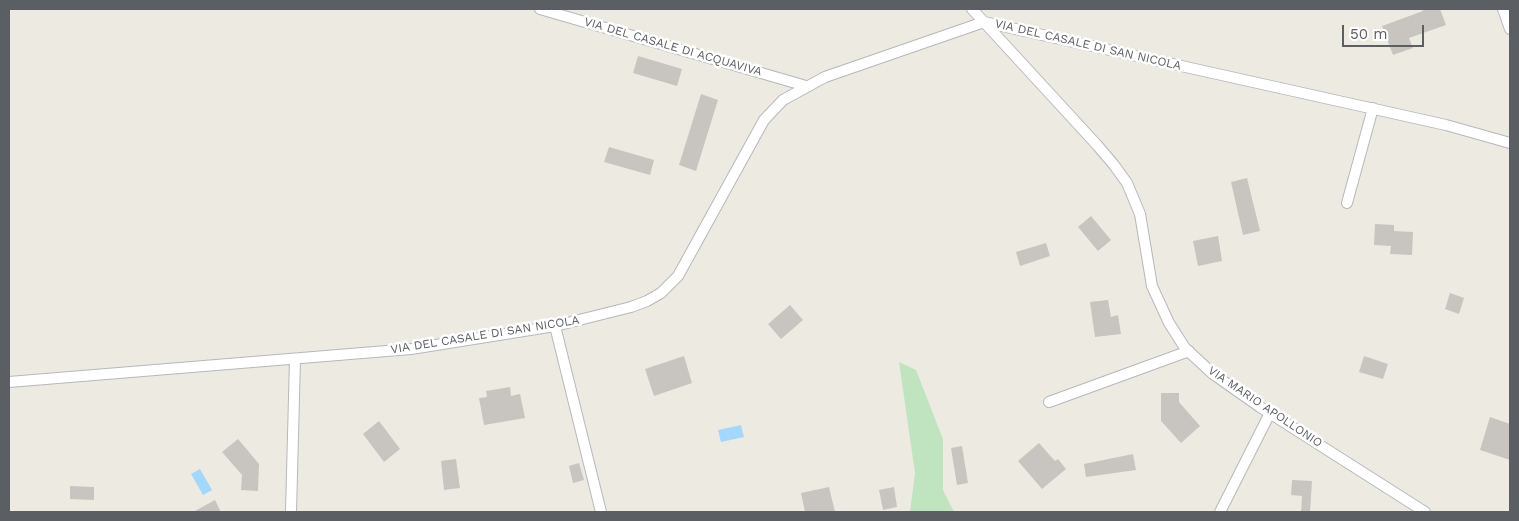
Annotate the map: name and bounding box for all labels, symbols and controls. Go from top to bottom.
street label: VIA DEL CASALE DI ACQUAVIVA [582,15,764,79]
scale bar [1344,15,1426,47]
street label: VIA DEL CASALE DI SAN NICOLA [993,17,1183,73]
text: 50 m [1350,25,1387,43]
street label: VIA DEL CASALE DI SAN NICOLA [390,313,580,357]
street label: VIA MARIO APOLLONIO [1205,363,1325,451]

